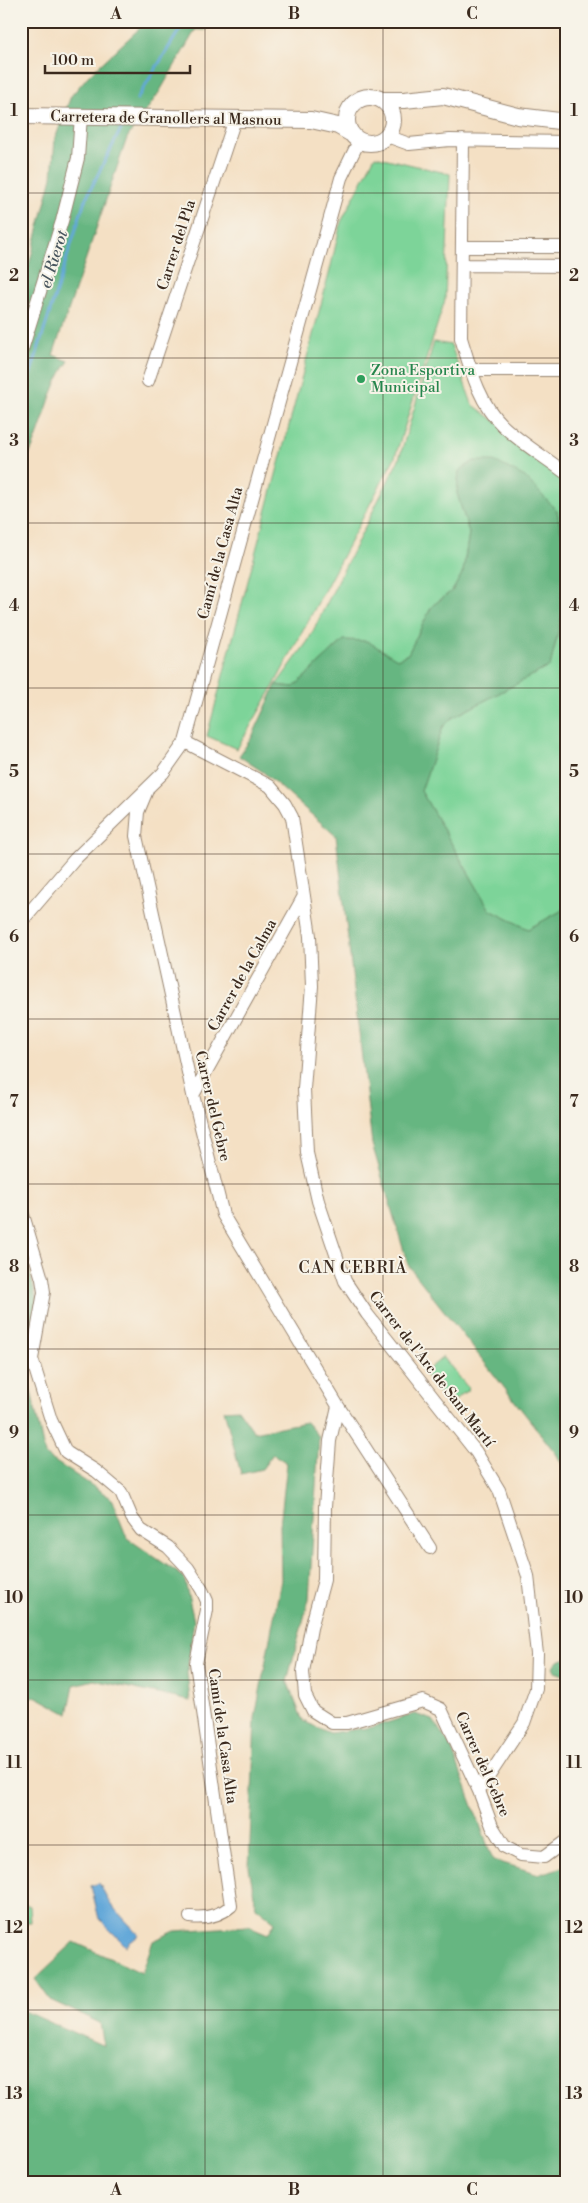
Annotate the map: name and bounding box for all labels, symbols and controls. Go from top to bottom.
text: A [109,4,122,24]
text: B [288,4,300,24]
text: C [466,4,478,24]
scale bar [45,42,190,74]
text: 100 m [52,51,94,70]
text: 1 [10,101,18,121]
text: 1 [570,101,578,121]
street label: Carretera de Granollers al Masnou [50,107,282,130]
street label: Carrer del Pla [153,197,200,293]
water label: el Rierot [36,227,72,291]
text: 2 [9,266,19,286]
text: 2 [569,266,579,286]
place label: Zona Esportiva Municipal [371,361,475,397]
marker: Zona Esportiva Municipal [355,373,367,385]
text: 3 [9,431,19,451]
text: 3 [569,431,579,451]
street label: Camí de la Casa Alta [194,484,247,621]
text: 4 [9,596,20,616]
text: 4 [569,596,580,616]
text: 5 [9,762,19,782]
text: 5 [569,762,579,782]
street label: Carrer de la Calma [204,915,281,1035]
text: 6 [9,927,19,947]
text: 6 [569,927,579,947]
street label: Carrer del Gebre [191,1049,234,1163]
text: 7 [9,1092,19,1112]
text: 7 [569,1092,579,1112]
district label: CAN CEBRIÀ [298,1256,408,1278]
text: 8 [9,1257,19,1277]
text: 8 [569,1257,579,1277]
street label: Carrer de l'Arc de Sant Martí [365,1287,499,1452]
text: 9 [9,1423,19,1443]
text: 9 [569,1423,579,1443]
text: 10 [5,1588,23,1608]
text: 10 [565,1588,583,1608]
street label: Camí de la Casa Alta [204,1667,241,1805]
street label: Carrer del Gebre [451,1709,514,1820]
text: 11 [6,1753,22,1773]
text: 11 [566,1753,582,1773]
text: 12 [5,1918,23,1938]
text: 12 [565,1918,583,1938]
text: 13 [5,2084,23,2104]
text: 13 [565,2084,583,2104]
text: A [109,2180,122,2200]
text: B [288,2180,300,2200]
text: C [466,2180,478,2200]

